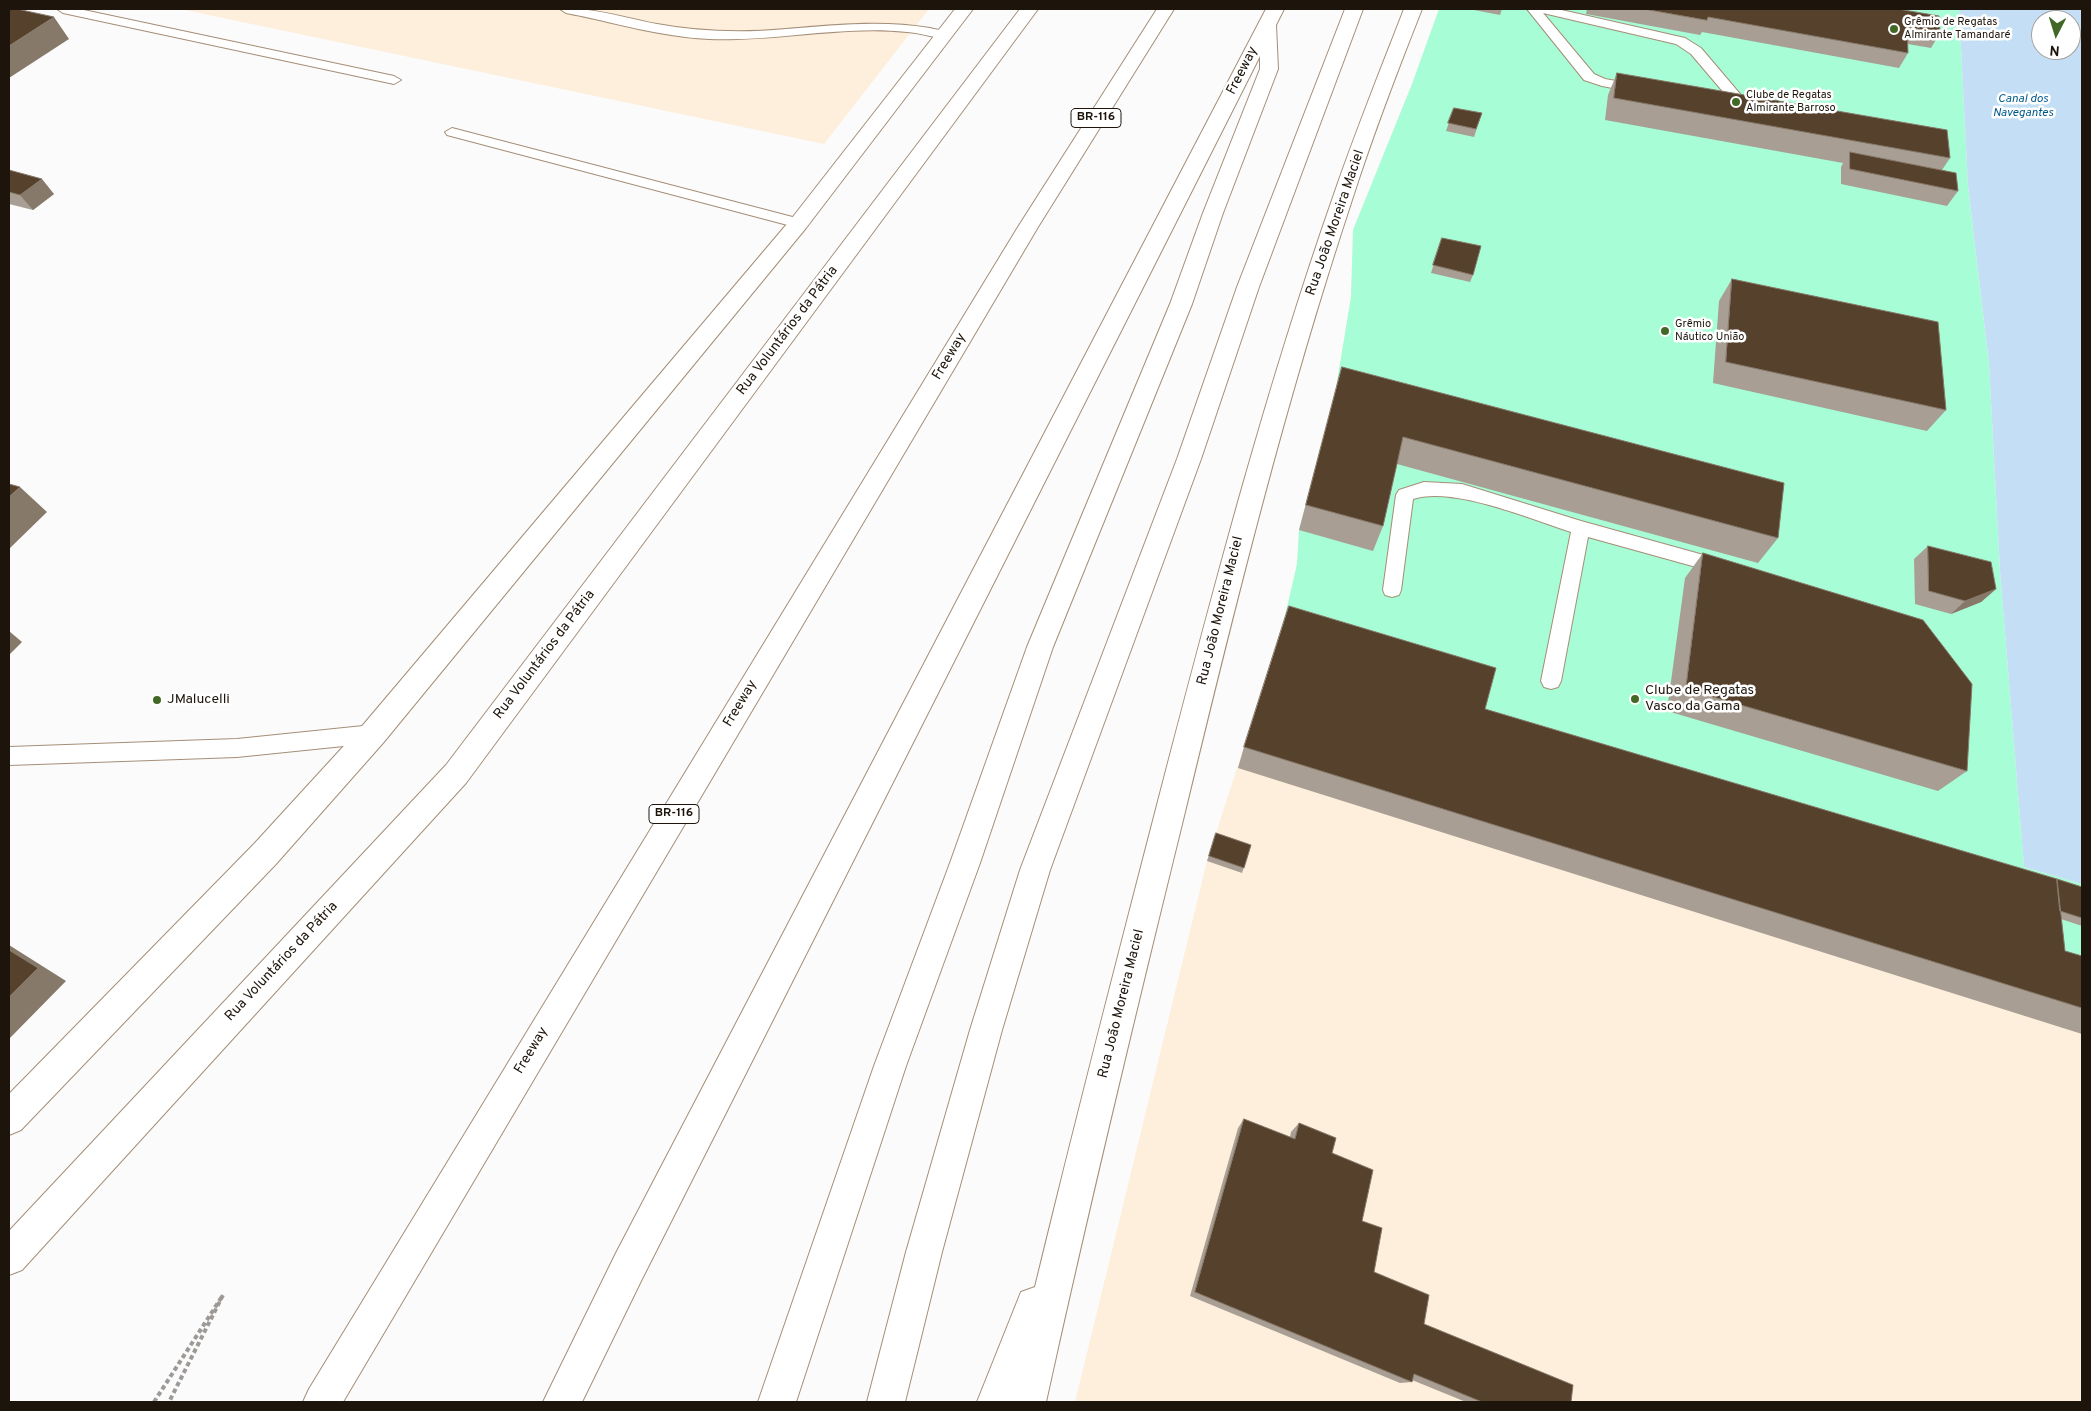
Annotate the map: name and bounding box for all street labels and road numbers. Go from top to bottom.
street label: Freeway [1224,44,1262,98]
road number: BR-116 [1071,109,1121,128]
street label: Rua João Moreira Maciel [1303,148,1369,298]
street label: Rua Voluntários da Pátria [734,263,842,399]
street label: Freeway [929,331,971,383]
street label: Rua João Moreira Maciel [1194,535,1248,687]
street label: Rua Voluntários da Pátria [491,587,599,723]
street label: Freeway [720,678,762,730]
road number: BR-116 [649,804,699,824]
street label: Rua Voluntários da Pátria [222,899,342,1025]
street label: Rua João Moreira Maciel [1095,928,1149,1080]
street label: Freeway [511,1025,553,1077]

